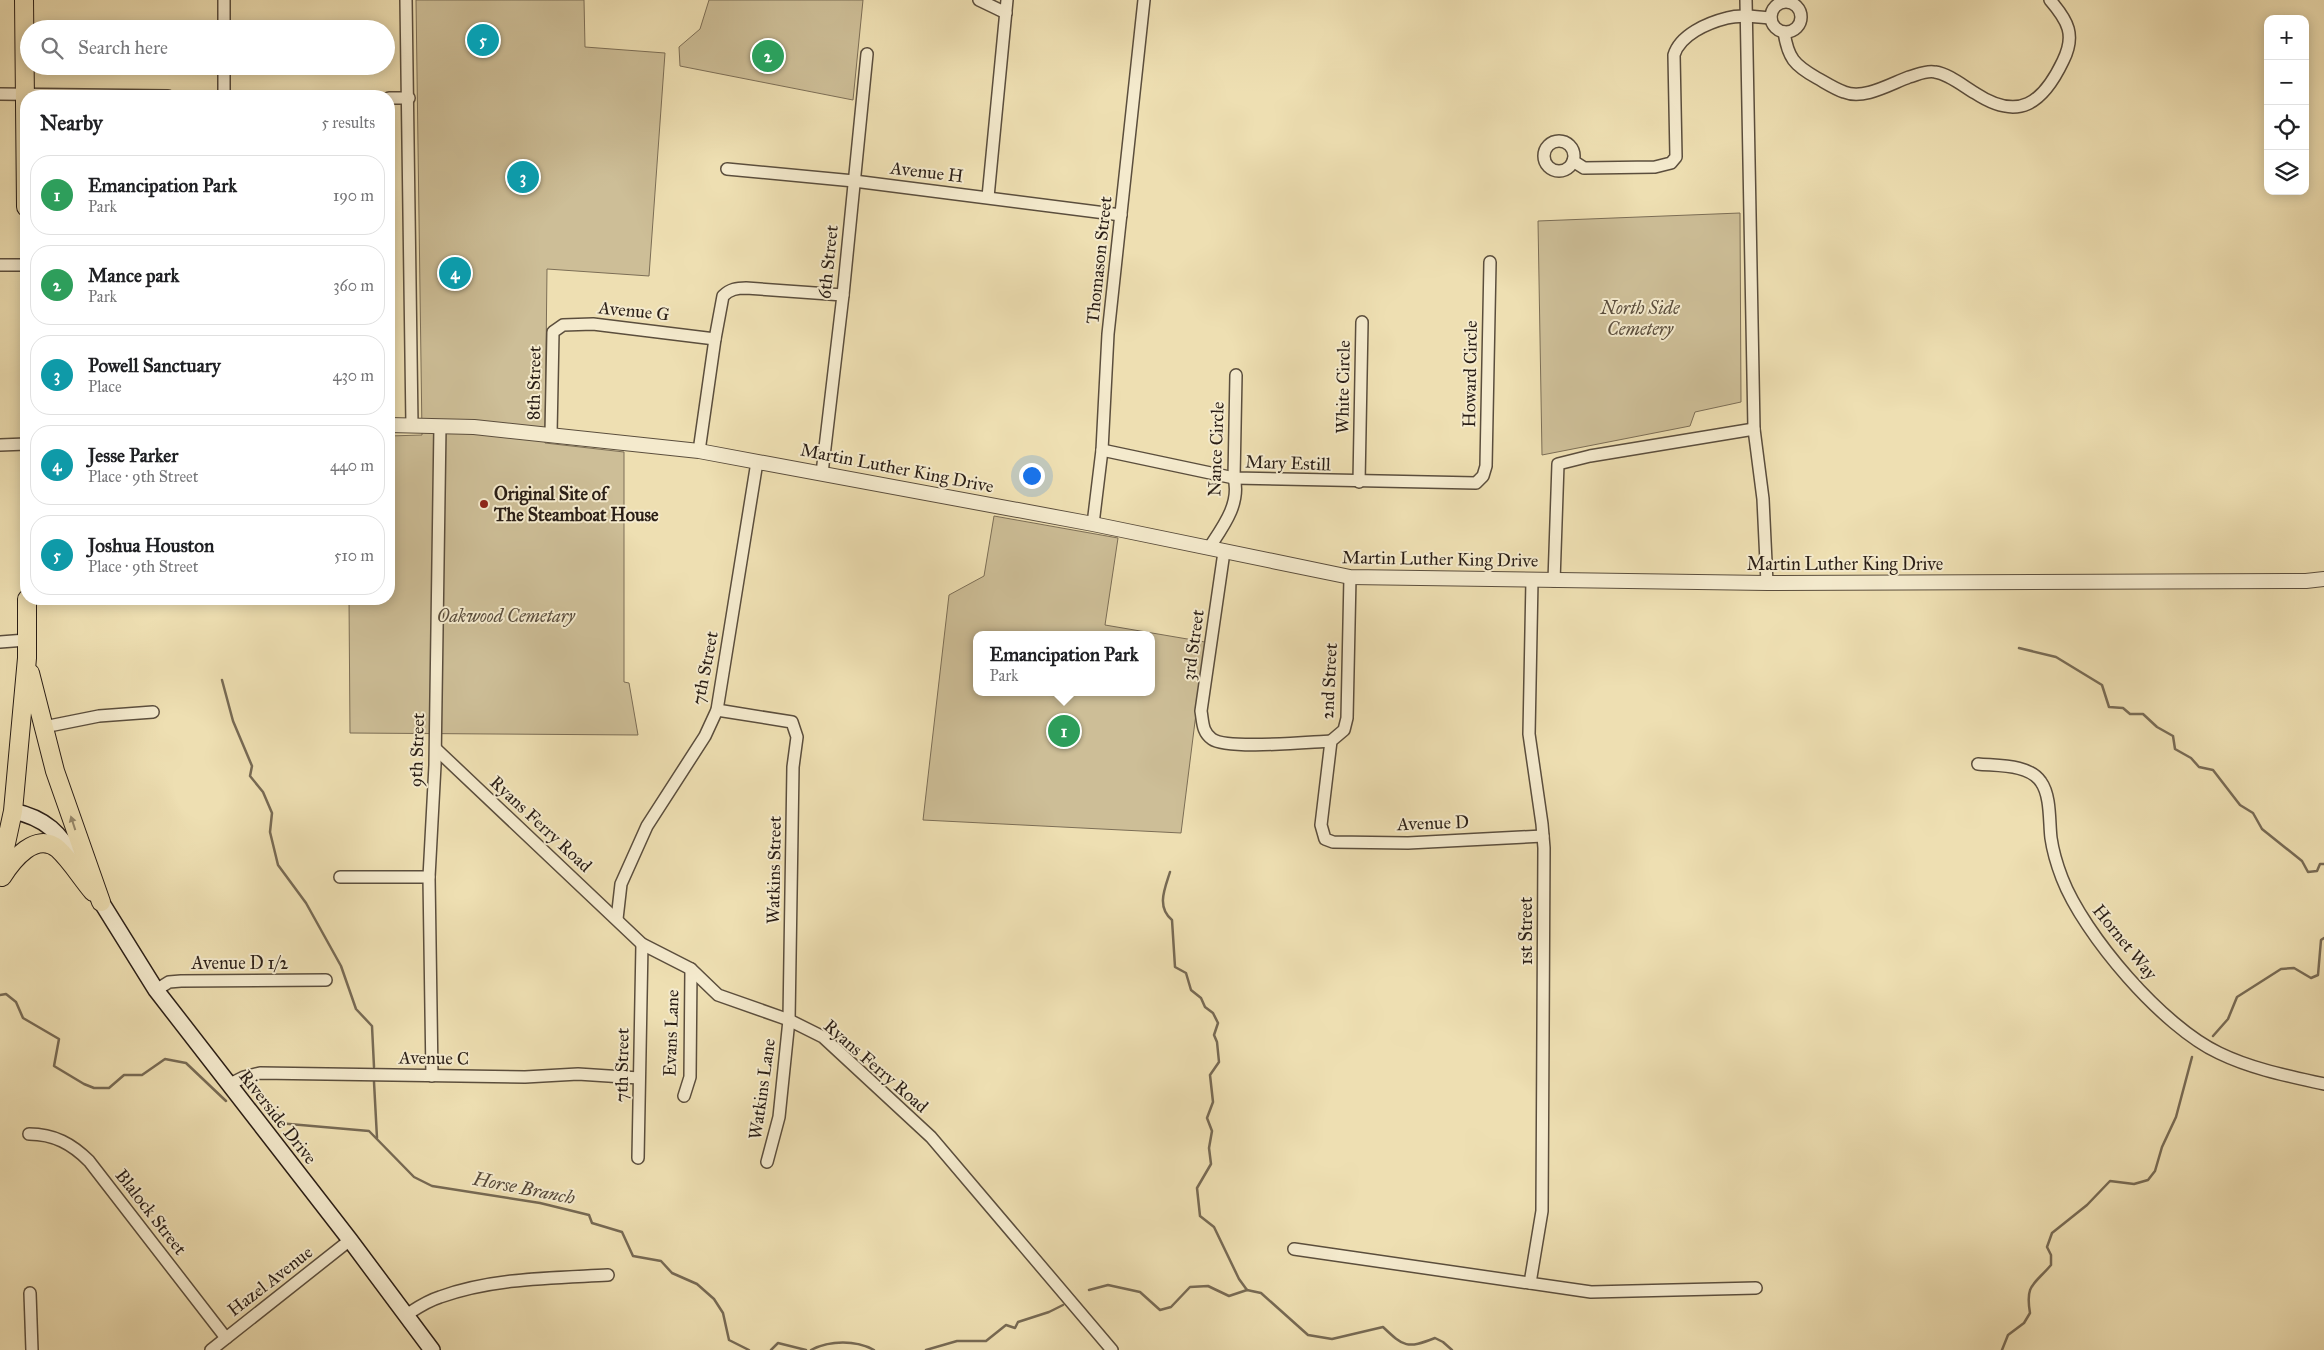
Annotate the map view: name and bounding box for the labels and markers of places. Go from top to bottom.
pin: 5 [467,21,499,59]
pin: 2 [752,37,784,75]
pin: 3 [507,158,539,196]
pin: 4 [439,254,471,292]
place label: Original Site of The Steamboat House [493,483,659,526]
marker: Original Site of The Steamboat House [478,498,490,510]
pin: 1 [1048,712,1080,750]

